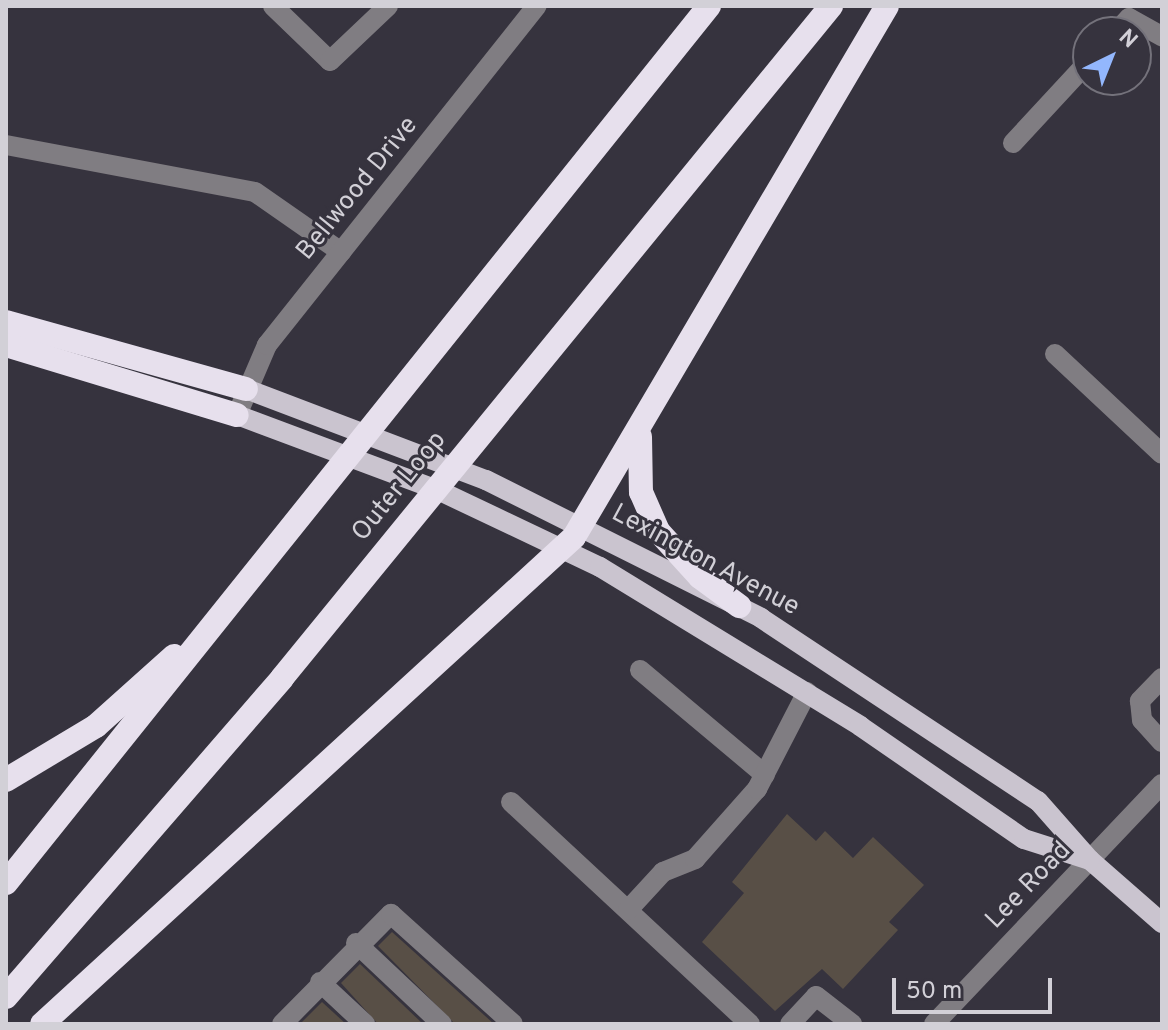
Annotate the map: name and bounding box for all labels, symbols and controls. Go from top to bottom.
north arrow [1072,16,1152,96]
text: N [1112,24,1142,55]
street label: Bellwood Drive [291,111,425,267]
street label: Outer Loop [346,426,454,548]
street label: Lexington Avenue [605,498,805,624]
street label: Lee Road [980,836,1078,936]
scale bar [896,962,1056,1012]
text: 50 m [906,977,962,1007]

